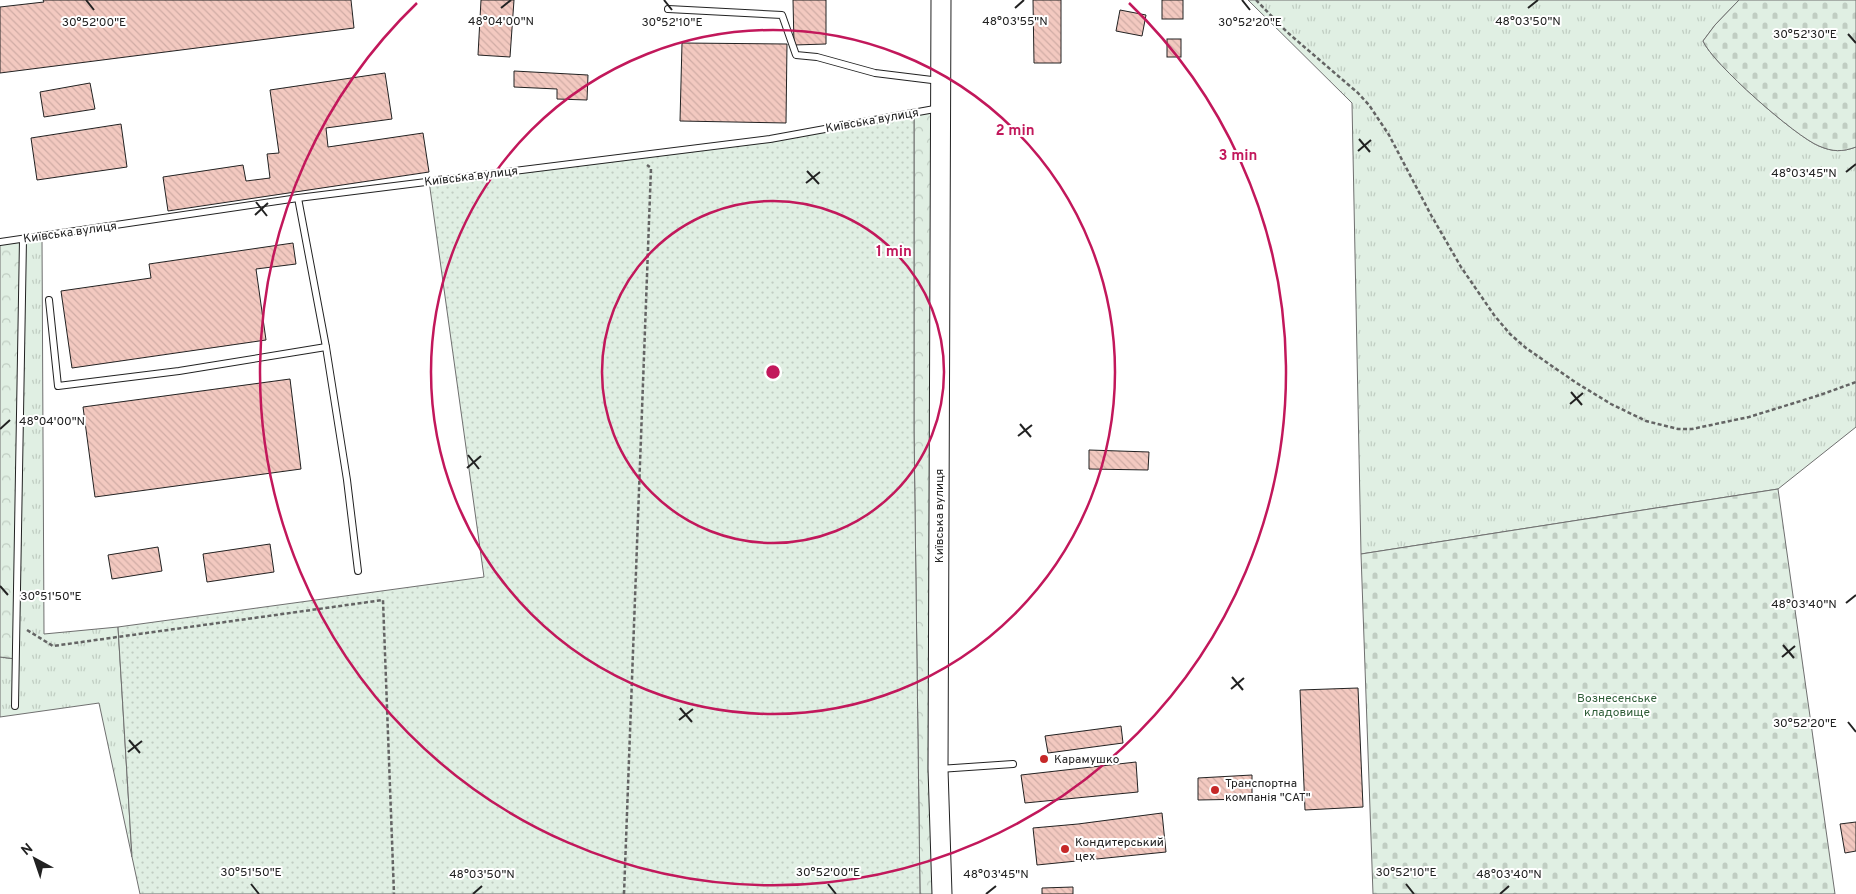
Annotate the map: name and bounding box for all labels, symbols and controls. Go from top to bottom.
text: 48°04'00"N [468,14,534,30]
text: 48°03'55"N [982,14,1048,30]
text: 48°03'50"N [1495,14,1561,30]
text: 30°52'00"E [62,15,126,31]
text: 30°52'10"E [641,15,703,31]
text: 30°52'20"E [1218,15,1282,31]
text: 30°52'30"E [1773,27,1837,43]
street label: Київська вулиця [824,105,920,137]
text: 2 min [995,122,1035,141]
text: 3 min [1218,147,1258,166]
street label: Київська вулиця [423,163,519,191]
text: 48°03'45"N [1771,166,1837,182]
street label: Київська вулиця [22,219,118,247]
text: 1 min [876,243,912,262]
centre of rings [764,363,782,381]
text: 48°04'00"N [19,414,85,430]
street label: Київська вулиця [932,469,948,563]
text: 30°51'50"E [20,589,82,605]
text: 48°03'40"N [1771,597,1837,613]
park label: Вознесенське кладовище [1577,691,1657,721]
text: 30°52'20"E [1773,716,1837,732]
place label: Карамушко [1054,752,1120,768]
marker: Карамушко [1038,753,1050,765]
place label: Транспортна компанія "САТ" [1225,776,1311,806]
marker: Транспортна компанія "САТ" [1209,784,1221,796]
north arrow [10,834,60,884]
place label: Кондитерський цех [1075,835,1164,865]
text: N [18,840,37,860]
marker: Кондитерський цех [1059,843,1071,855]
text: 30°51'50"E [220,865,282,881]
text: 30°52'00"E [796,865,860,881]
text: 30°52'10"E [1375,865,1437,881]
text: 48°03'50"N [449,867,515,883]
text: 48°03'45"N [963,867,1029,883]
text: 48°03'40"N [1476,867,1542,883]

